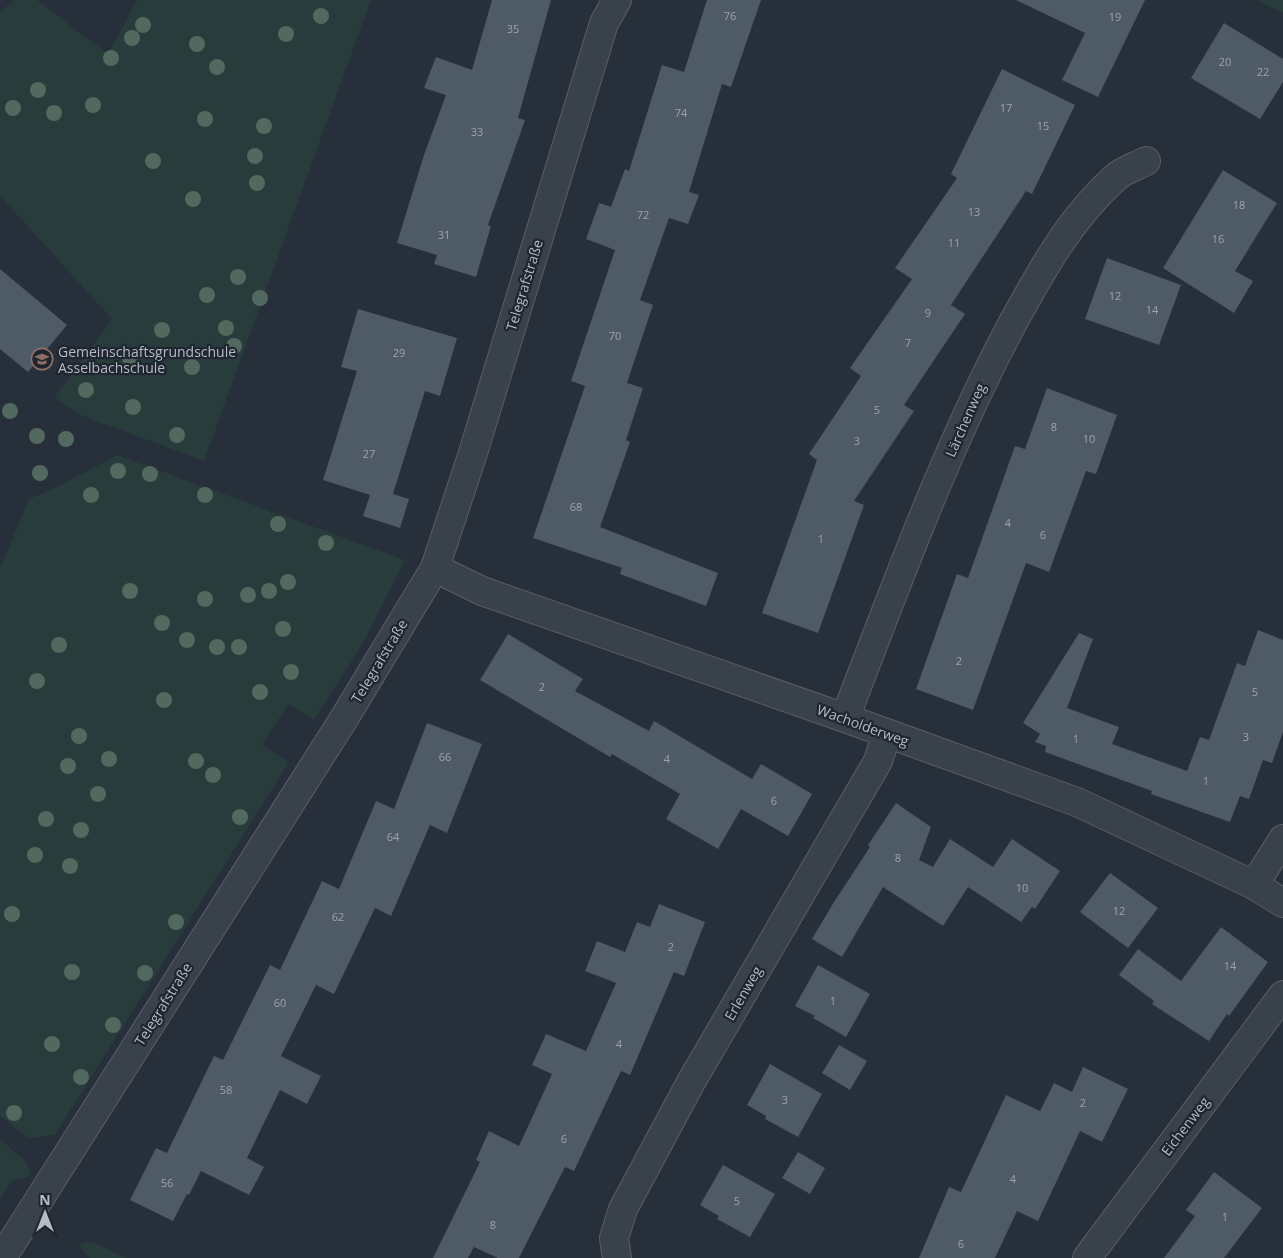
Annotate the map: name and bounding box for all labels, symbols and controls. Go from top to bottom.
house number: 76 [724,8,736,23]
house number: 19 [1109,9,1121,24]
house number: 35 [507,21,519,36]
house number: 20 [1219,54,1231,69]
house number: 22 [1257,64,1269,79]
house number: 17 [1000,100,1012,115]
house number: 74 [675,105,688,120]
house number: 15 [1037,118,1049,133]
house number: 33 [471,124,483,139]
house number: 18 [1233,197,1245,212]
house number: 13 [968,204,980,219]
house number: 72 [637,207,649,222]
house number: 31 [438,227,450,242]
house number: 16 [1212,231,1224,246]
house number: 11 [948,235,960,250]
street label: Telegrafstraße [501,237,547,333]
house number: 12 [1109,288,1121,303]
house number: 14 [1146,302,1159,317]
house number: 9 [925,305,931,320]
house number: 70 [609,328,621,343]
house number: 7 [905,335,911,350]
place label: Gemeinschaftsgrundschule Asselbachschule [58,342,236,377]
house number: 29 [393,345,405,360]
school or university icon: Gemeinschaftsgrundschule Asselbachschule [30,347,54,371]
street label: Lärchenweg [940,380,990,460]
house number: 5 [874,402,880,417]
house number: 8 [1051,419,1057,434]
house number: 10 [1083,431,1095,446]
house number: 3 [854,433,860,448]
house number: 27 [363,446,375,461]
house number: 68 [570,499,582,514]
house number: 4 [1005,515,1012,530]
house number: 6 [1040,527,1046,542]
house number: 1 [818,531,824,546]
street label: Telegrafstraße [347,615,412,706]
house number: 2 [956,653,962,668]
house number: 2 [539,679,545,694]
house number: 5 [1252,684,1258,699]
street label: Wacholderweg [814,700,912,751]
house number: 3 [1243,729,1249,744]
house number: 1 [1073,731,1079,746]
house number: 66 [439,749,451,764]
house number: 4 [664,751,671,766]
house number: 1 [1203,773,1209,788]
house number: 6 [771,793,777,808]
house number: 64 [387,829,400,844]
house number: 8 [895,850,901,865]
house number: 10 [1016,880,1028,895]
house number: 12 [1113,903,1125,918]
house number: 62 [332,909,344,924]
house number: 2 [668,939,674,954]
house number: 14 [1224,958,1237,973]
street label: Telegrafstraße [130,959,196,1049]
street label: Erlenweg [720,962,766,1024]
house number: 1 [830,993,836,1008]
house number: 60 [274,995,286,1010]
house number: 4 [616,1036,623,1051]
house number: 58 [220,1082,232,1097]
house number: 3 [782,1092,788,1107]
street label: Eichenweg [1157,1092,1214,1159]
house number: 2 [1080,1095,1086,1110]
house number: 6 [561,1131,567,1146]
house number: 4 [1010,1171,1017,1186]
house number: 56 [161,1175,173,1190]
north arrow [20,1188,70,1238]
text: N [39,1190,51,1209]
house number: 5 [734,1193,740,1208]
house number: 1 [1222,1209,1228,1224]
house number: 8 [490,1217,496,1232]
house number: 6 [958,1236,964,1251]

